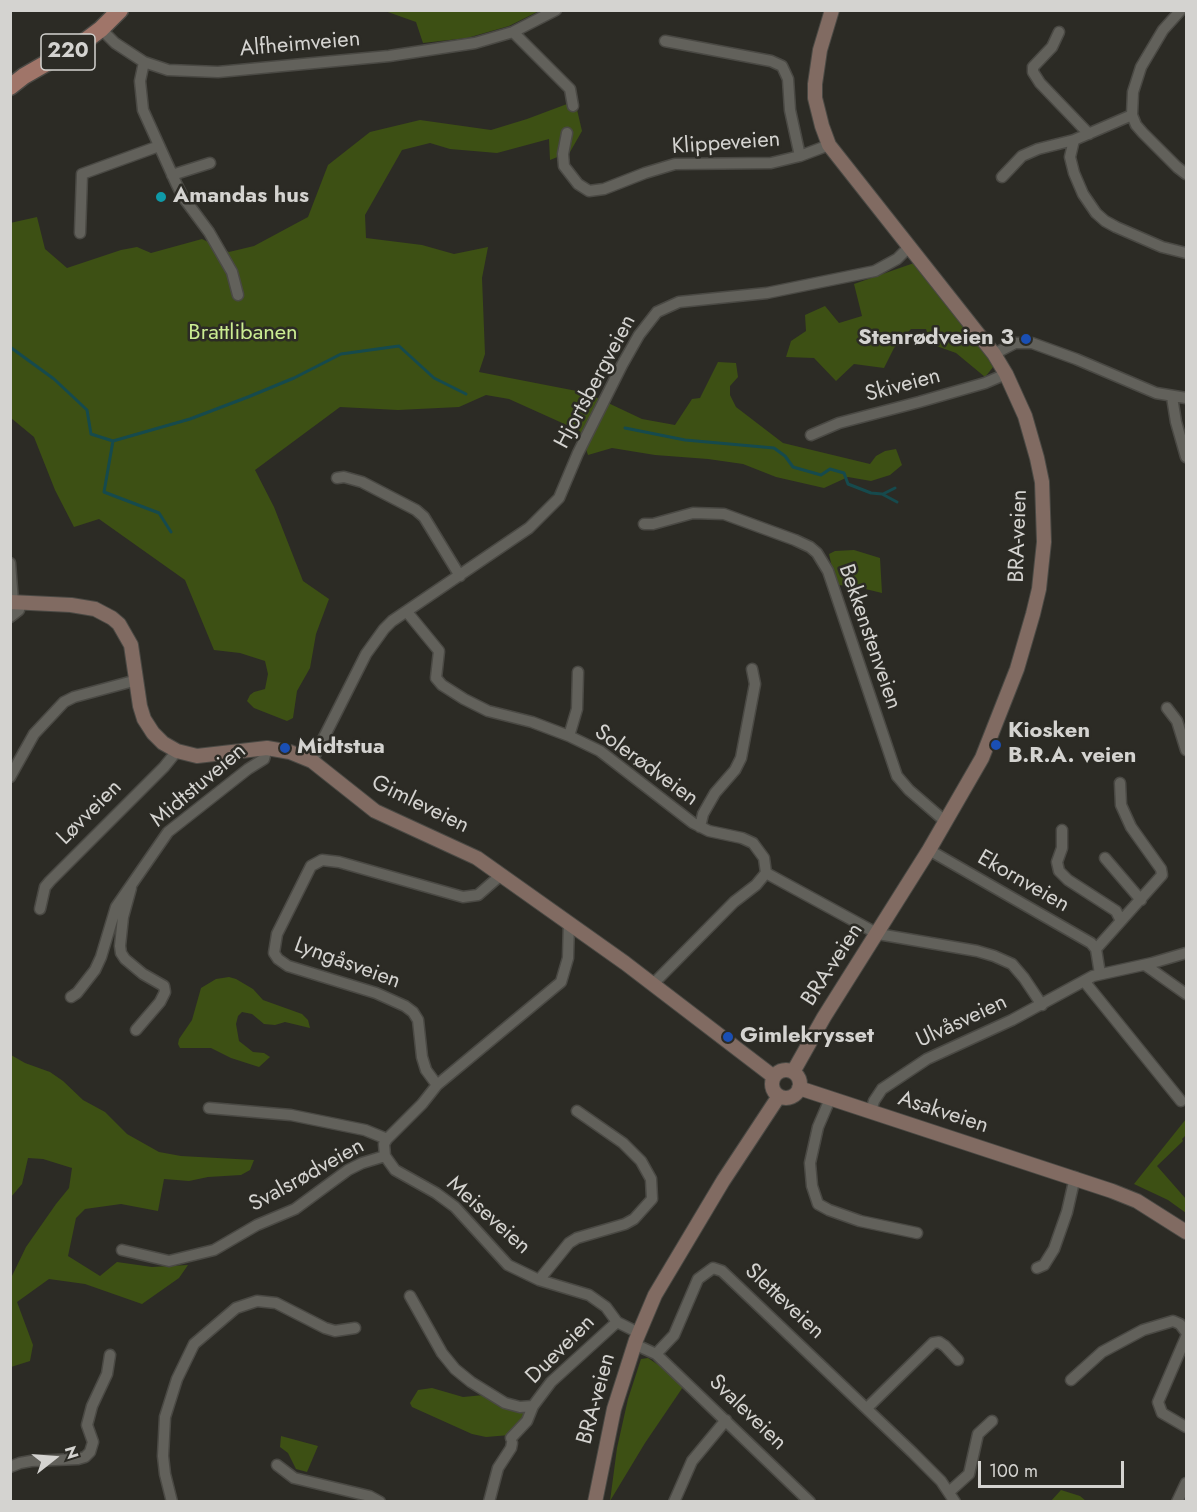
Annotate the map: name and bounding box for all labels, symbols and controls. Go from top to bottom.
street label: Alfheimveien [239,27,361,63]
road number: 220 [41,34,95,70]
street label: Klippeveien [671,127,781,161]
place label: Amandas hus [173,184,309,210]
marker: Amandas hus [154,190,168,204]
street label: Hjortsbergveien [550,311,642,453]
park label: Brattlibanen [188,321,298,347]
place label: Stenrødveien 3 [858,326,1014,352]
marker: Stenrødveien 3 [1019,332,1033,346]
street label: Skiveien [863,363,943,409]
street label: BRA-veien [1004,489,1034,583]
street label: Bekkenstenveien [832,561,906,713]
place label: Kiosken B.R.A. veien [1008,719,1136,770]
street label: Solerødveien [589,720,703,812]
place label: Midtstua [297,735,385,761]
street label: Midtstuveien [146,738,252,834]
marker: Kiosken B.R.A. veien [989,738,1003,752]
marker: Midtstua [278,741,292,755]
street label: Gimleveien [367,770,473,840]
street label: Løvveien [52,775,128,851]
street label: Ekornveien [972,845,1074,919]
street label: BRA-veien [797,919,869,1011]
street label: Lyngåsveien [290,933,404,995]
street label: Ulvåsveien [912,989,1012,1055]
place label: Gimlekrysset [740,1024,874,1050]
marker: Gimlekrysset [721,1030,735,1044]
street label: Asakveien [895,1086,991,1140]
street label: Svalsrødveien [245,1134,369,1218]
street label: Meiseveien [441,1171,535,1261]
street label: Sletteveien [739,1258,829,1346]
street label: Dueveien [521,1310,601,1390]
street label: BRA-veien [572,1351,622,1447]
street label: Svaleveien [703,1370,791,1456]
north arrow [24,1428,84,1488]
text: N [59,1443,85,1462]
scale bar [981,1449,1126,1487]
text: 100 m [989,1458,1038,1484]

